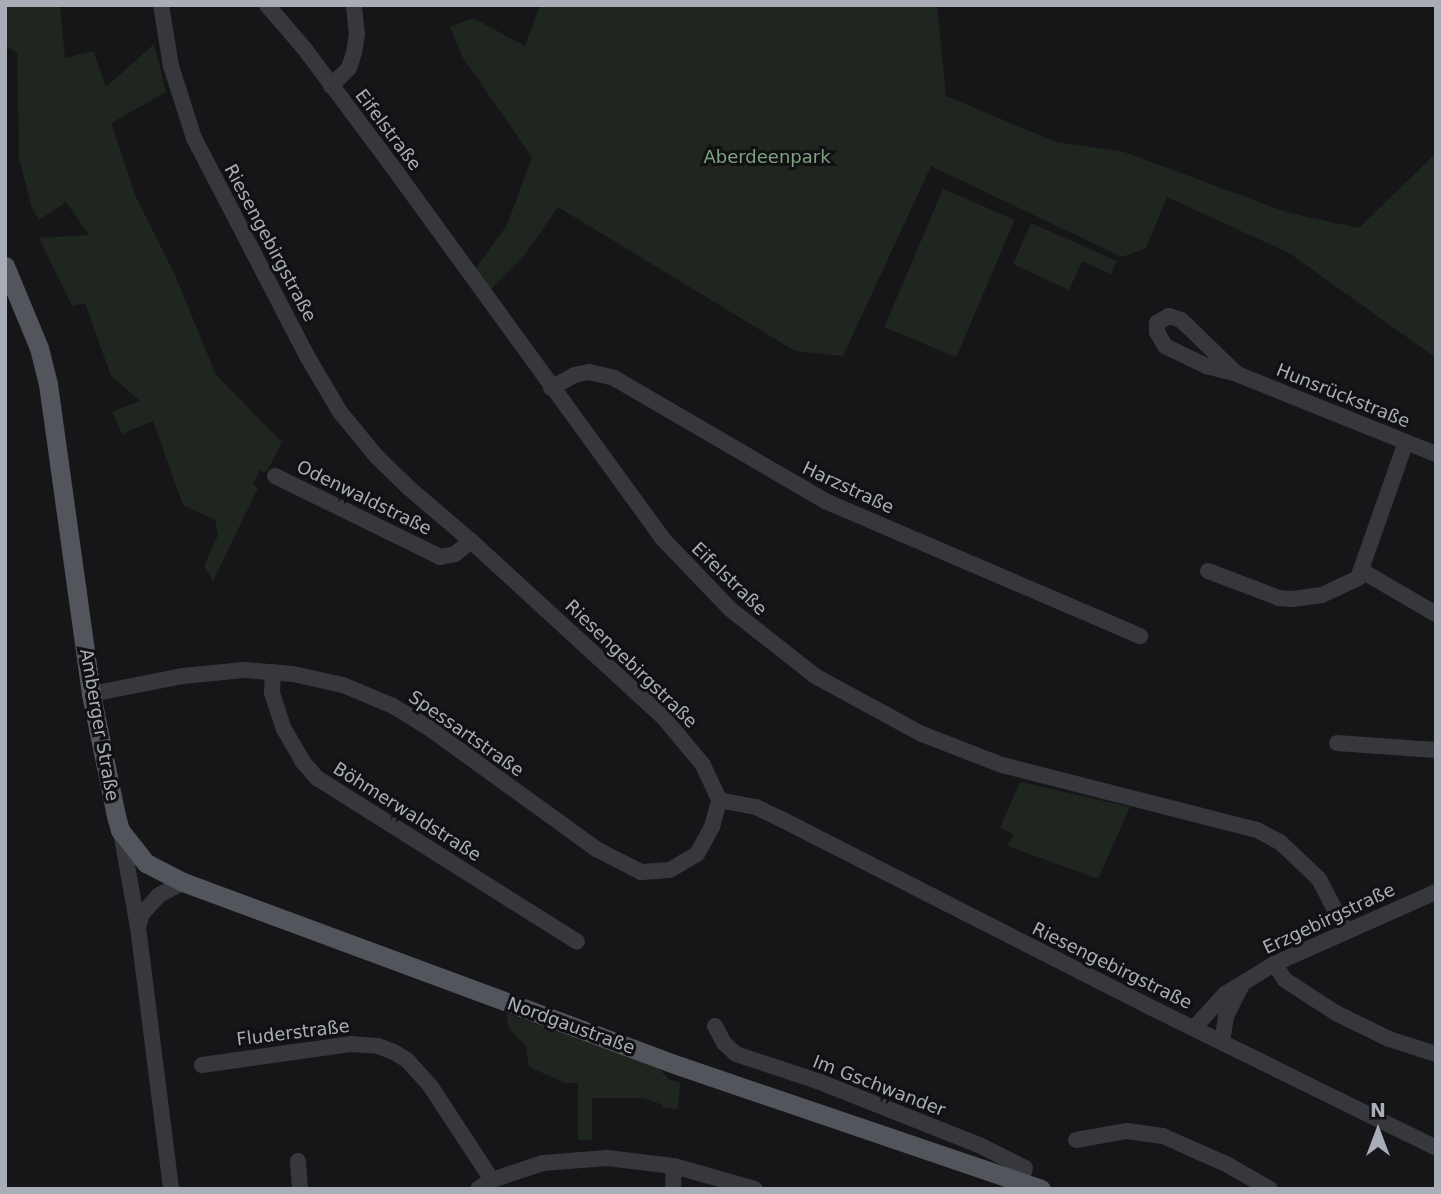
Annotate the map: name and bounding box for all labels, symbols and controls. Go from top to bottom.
street label: Eifelstraße [350,85,426,175]
park label: Aberdeenpark [703,146,831,168]
street label: Riesengebirgstraße [219,161,321,325]
street label: Hunsrückstraße [1273,359,1413,433]
street label: Odenwaldstraße [293,456,435,540]
street label: Harzstraße [799,457,897,519]
street label: Eifelstraße [687,538,771,620]
street label: Riesengebirgstraße [560,595,702,733]
street label: Amberger Straße [75,647,123,803]
street label: Spessartstraße [404,686,528,782]
street label: Böhmerwaldstraße [329,758,485,866]
street label: Erzgebirgstraße [1260,879,1398,959]
street label: Riesengebirgstraße [1029,918,1195,1014]
street label: Nordgaustraße [504,993,638,1059]
street label: Fluderstraße [235,1015,351,1051]
street label: Im Gschwander [810,1051,948,1121]
north arrow [1343,1096,1413,1166]
text: N [1370,1099,1386,1121]

